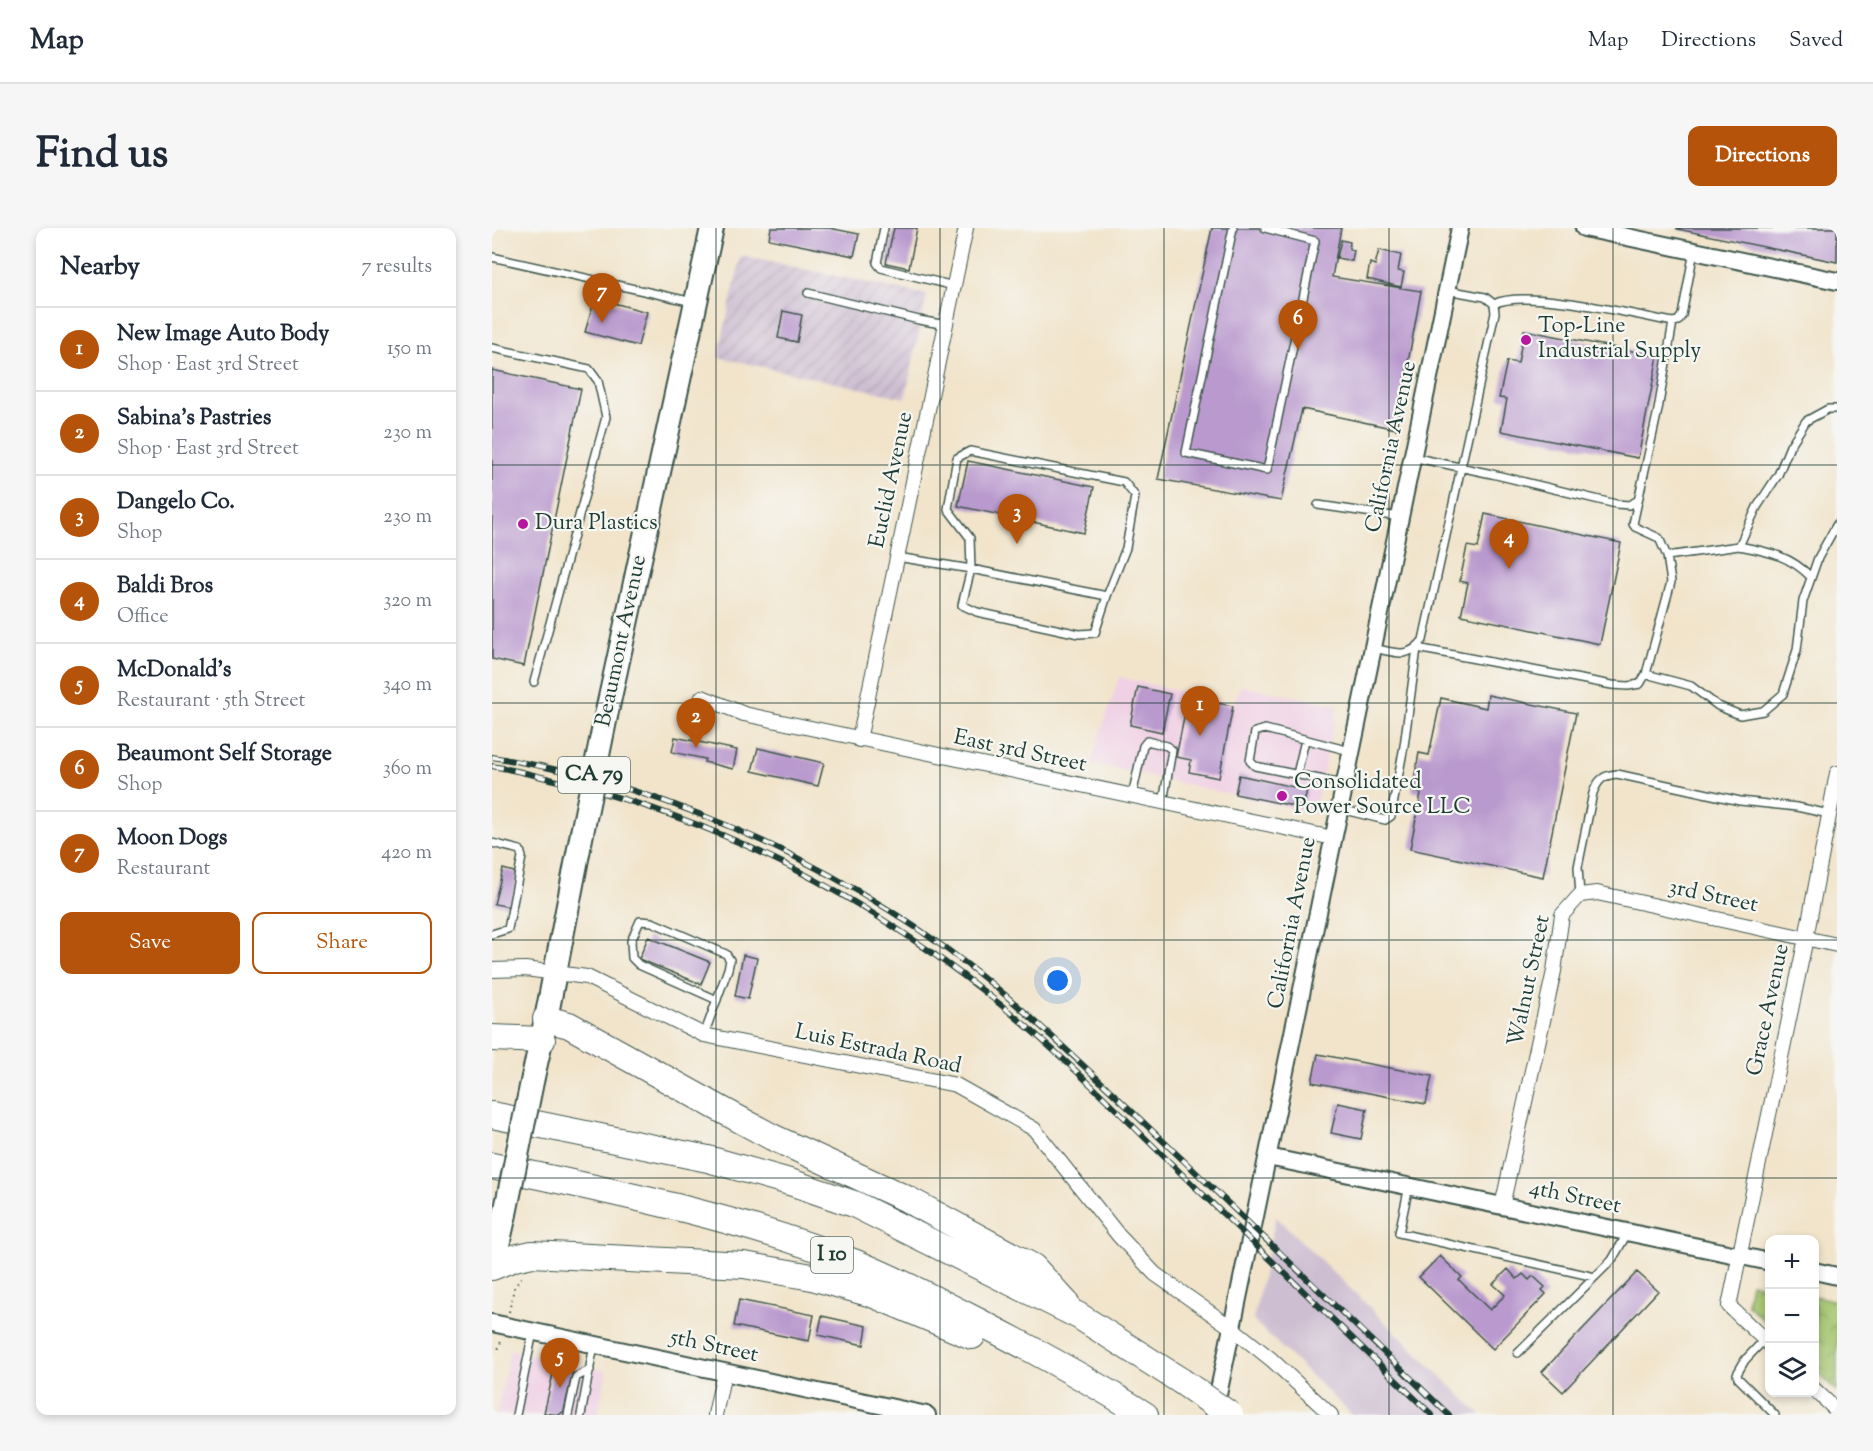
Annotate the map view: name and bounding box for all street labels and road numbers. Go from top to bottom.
street label: California Avenue [1358,358,1426,536]
street label: Euclid Avenue [862,409,922,551]
street label: Beaumont Avenue [588,552,656,730]
street label: East 3rd Street [951,722,1090,782]
road number: CA 79 [558,757,630,793]
street label: California Avenue [1261,834,1325,1012]
street label: 3rd Street [1665,872,1761,922]
street label: Walnut Street [1500,912,1560,1050]
street label: Grace Avenue [1739,941,1799,1079]
street label: Luis Estrada Road [792,1017,964,1083]
street label: 4th Street [1526,1173,1624,1223]
road number: I 10 [811,1237,853,1273]
street label: 5th Street [665,1322,762,1372]

